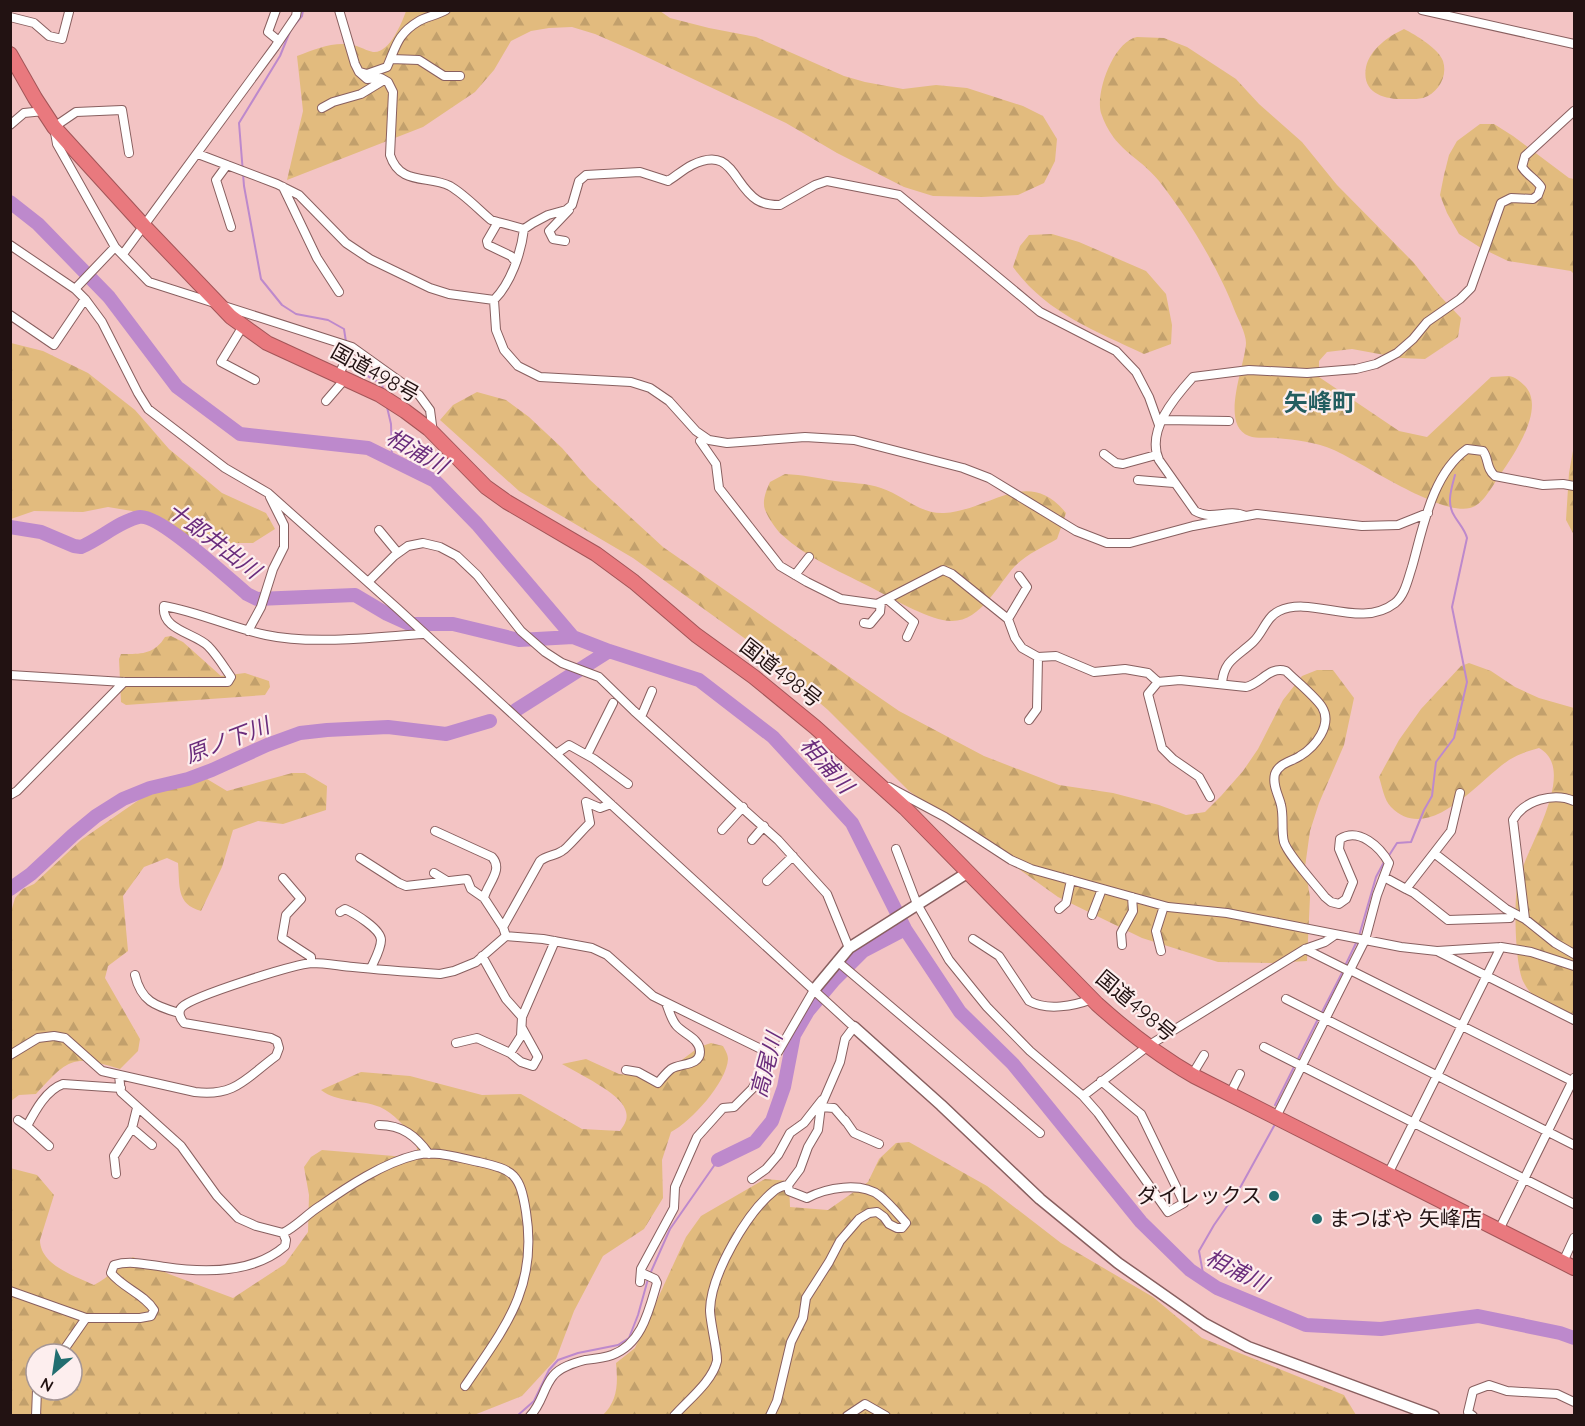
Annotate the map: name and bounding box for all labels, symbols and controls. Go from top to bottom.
street label: 国道498号 [327,337,424,407]
district label: 矢峰町 [1284,387,1356,417]
water label: 相浦川 [381,422,454,481]
water label: 十郎井出川 [162,496,268,585]
street label: 国道498号 [736,632,828,712]
water label: 原ノ下川 [181,710,275,769]
water label: 相浦川 [795,731,861,800]
street label: 国道498号 [1091,964,1182,1046]
water label: 高尾川 [744,1028,789,1101]
place label: ダイレックス [1137,1182,1262,1208]
marker: ダイレックス [1267,1189,1281,1203]
place label: まつばや 矢峰店 [1329,1205,1482,1231]
marker: まつばや 矢峰店 [1310,1212,1324,1226]
water label: 相浦川 [1201,1243,1275,1298]
north arrow [24,1342,84,1402]
text: N [37,1374,57,1397]

